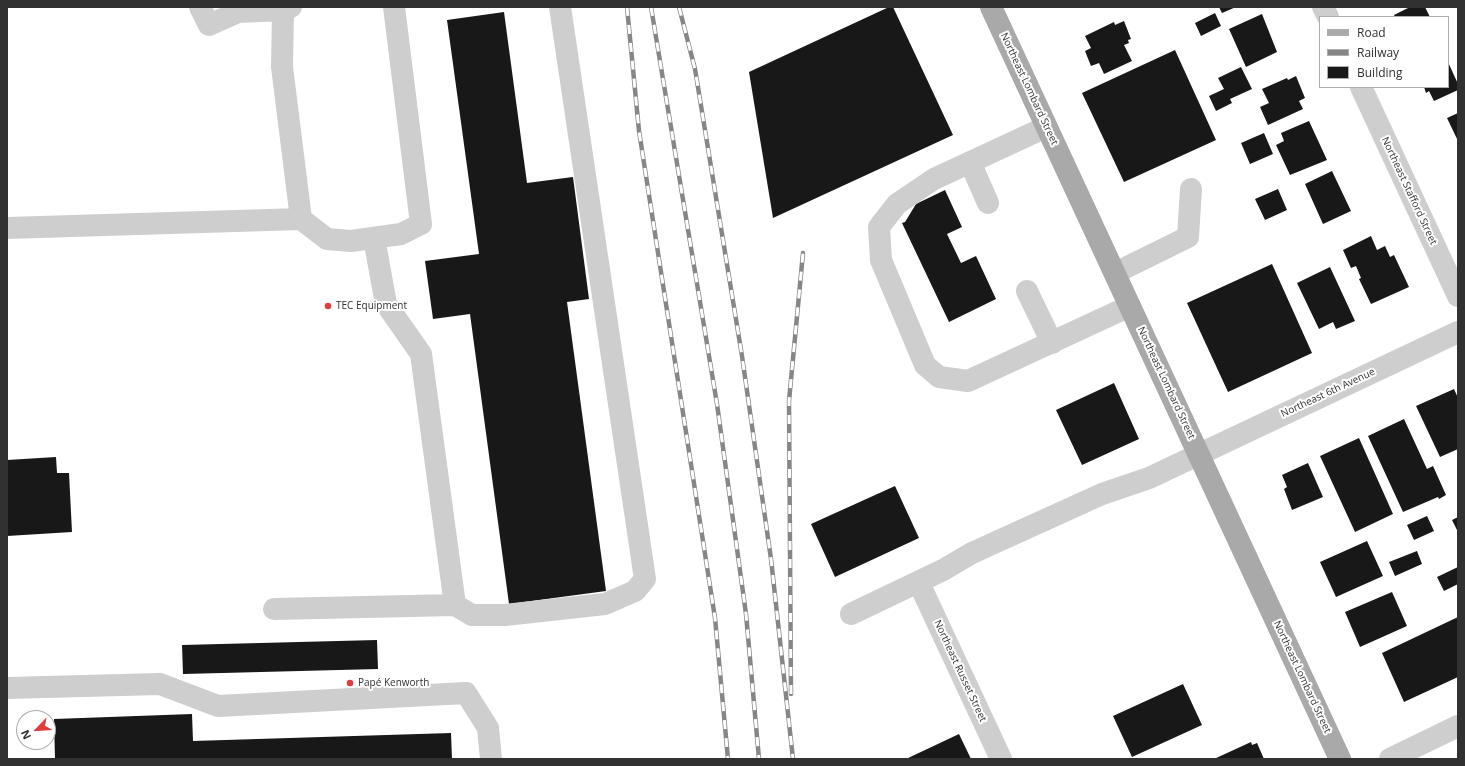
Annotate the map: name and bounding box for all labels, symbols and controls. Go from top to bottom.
legend [1319,16,1449,88]
text: Road [1357,24,1386,41]
street label: Northeast Lombard Street [998,31,1060,147]
text: Railway [1357,44,1399,61]
text: Building [1357,64,1402,81]
street label: Northeast Stafford Street [1379,135,1439,247]
place label: TEC Equipment [336,300,407,312]
marker: TEC Equipment [323,301,333,311]
street label: Northeast Lombard Street [1135,325,1197,441]
street label: Northeast 6th Avenue [1279,366,1377,420]
street label: Northeast Russet Street [931,618,989,724]
street label: Northeast Lombard Street [1271,619,1333,735]
place label: Papé Kenworth [358,677,429,689]
marker: Papé Kenworth [345,678,355,688]
north arrow [16,710,56,750]
text: N [17,728,34,742]

